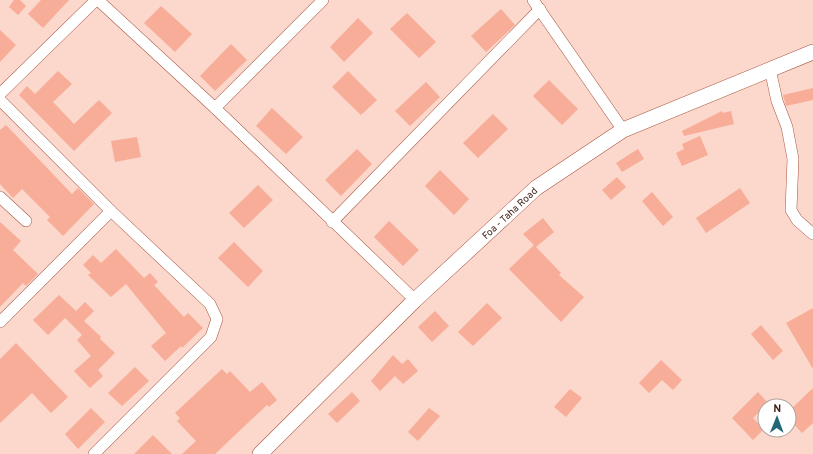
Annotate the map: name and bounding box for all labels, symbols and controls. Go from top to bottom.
street label: Foa - Taha Road [480,185,541,243]
north arrow [757,398,797,438]
text: N [773,402,781,416]

